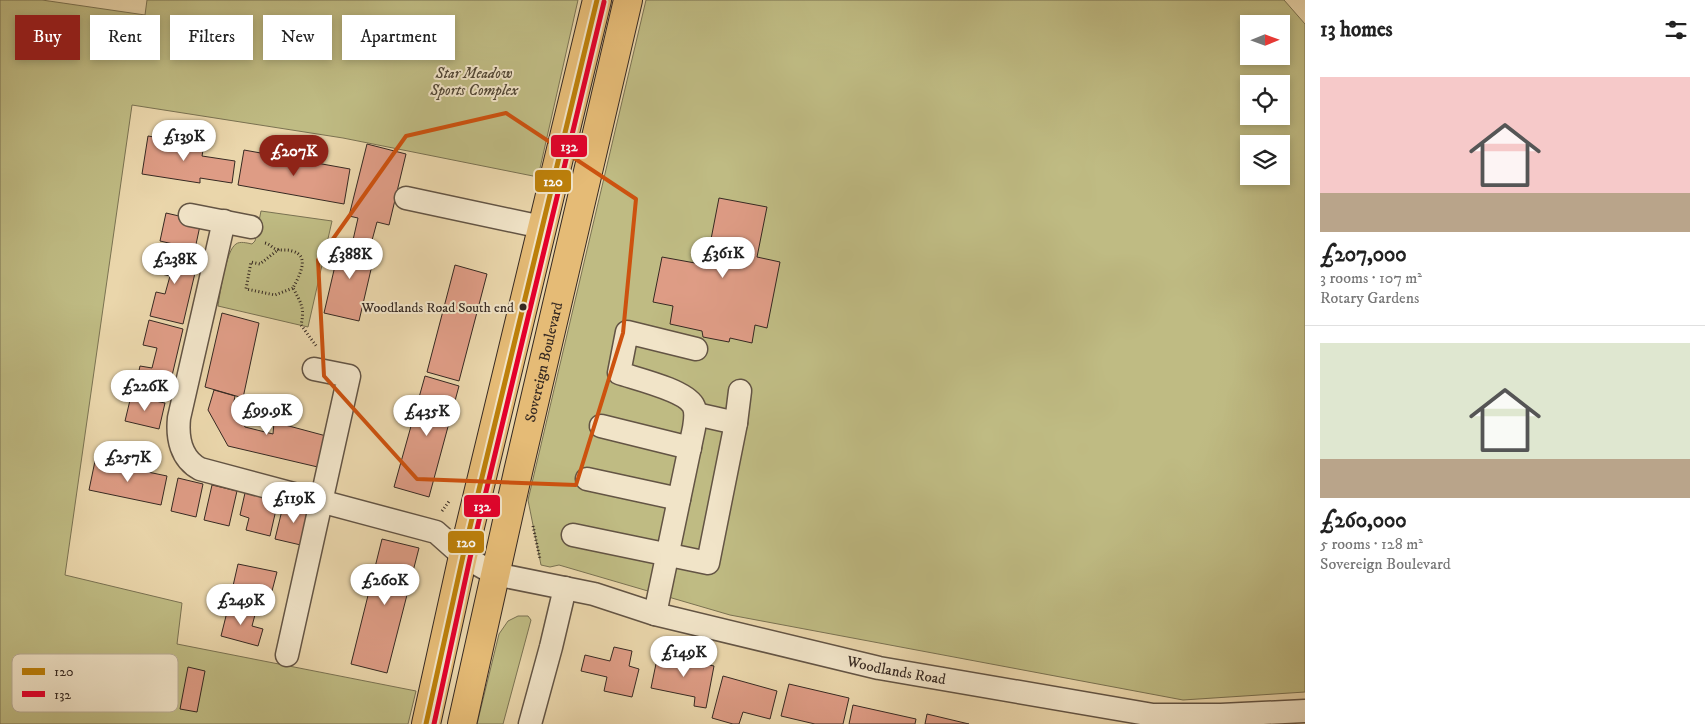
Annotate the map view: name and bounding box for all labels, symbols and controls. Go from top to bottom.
chip: Buy [15,15,80,60]
chip: Rent [90,15,160,60]
chip: Filters [170,15,253,60]
chip: New [263,15,332,60]
chip: Apartment [342,15,455,60]
north arrow [1240,15,1290,65]
map controls [1240,15,1290,185]
icon: filters [1662,16,1690,44]
text: 13 homes [1320,17,1393,43]
park label: Star Meadow Sports Complex [429,64,519,100]
button: locate [1240,75,1290,125]
icon: home [1460,110,1550,200]
pin: £139K [149,120,219,162]
text: £139K [163,126,205,146]
pin: £207K [259,134,329,177]
line badge: 132 [550,134,588,158]
button: layers [1240,135,1290,185]
text: 132 [560,138,579,156]
text: £207K [270,141,318,161]
line badge: 120 [534,169,572,193]
text: 120 [543,173,563,191]
pin: £361K [688,236,758,279]
pin: £388K [315,238,385,280]
pin: £238K [140,242,210,285]
text: £207,000 [1320,242,1407,268]
text: £361K [702,243,744,263]
text: £388K [328,244,372,264]
text: £238K [153,249,197,269]
text: 3 rooms · 107 m² [1320,268,1422,288]
text: Rotary Gardens [1320,288,1419,308]
place label: Woodlands Road South end [360,299,514,317]
street label: Sovereign Boulevard [521,300,567,424]
marker: Woodlands Road South end [518,302,528,312]
pin: £226K [110,370,180,412]
icon: home [1460,375,1550,465]
text: £226K [122,376,168,396]
pin: £99.9K [226,394,308,436]
pin: £435K [392,394,462,437]
text: £99.9K [242,400,292,420]
text: £435K [404,401,450,421]
pin: £257K [93,440,163,483]
text: £257K [105,447,151,467]
pin: £119K [259,482,329,524]
text: £119K [273,488,315,508]
line badge: 132 [463,494,501,518]
text: 132 [473,498,492,516]
text: £260,000 [1320,508,1407,534]
line badge: 120 [447,530,485,554]
text: 120 [456,534,476,552]
text: 5 rooms · 128 m² [1320,534,1423,554]
text: Sovereign Boulevard [1320,554,1451,574]
pin: £260K [350,564,420,606]
text: £260K [361,570,409,590]
pin: £249K [206,584,276,626]
text: £249K [217,590,265,610]
pin: £149K [649,636,719,678]
text: £149K [661,642,707,662]
street label: Woodlands Road [844,651,948,689]
legend [12,654,178,712]
text: 120 [54,663,74,681]
text: 132 [54,686,71,704]

